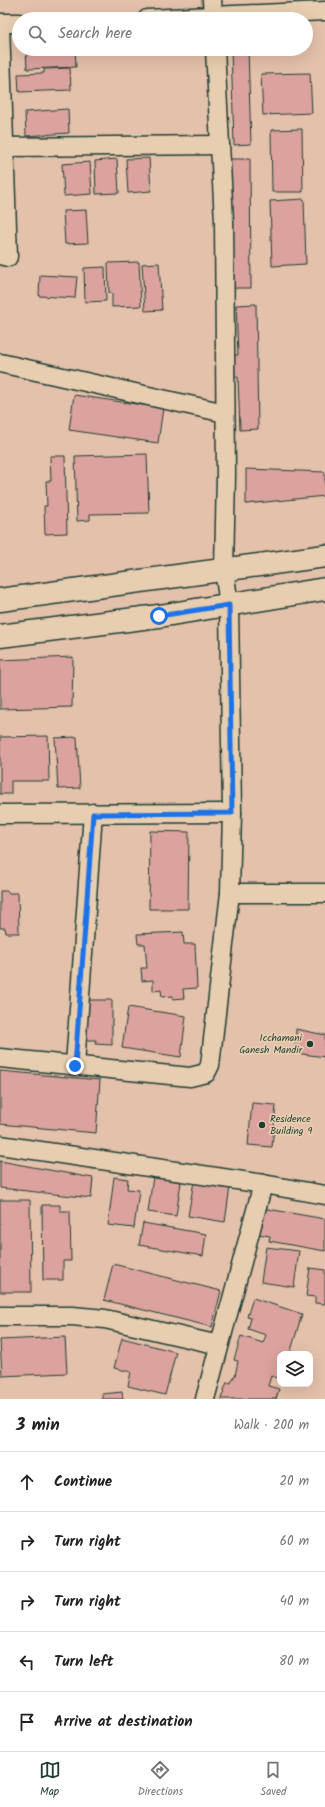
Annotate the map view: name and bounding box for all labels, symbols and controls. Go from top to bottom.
search box [12,12,313,56]
text: Search here [58,22,132,46]
icon: search [26,23,48,45]
route start [150,607,168,625]
place label: Icchamani Ganesh Mandir [239,1030,303,1058]
marker: Icchamani Ganesh Mandir [305,1039,315,1049]
route end [66,1057,84,1075]
place label: Residence Building 9 [270,1111,312,1139]
marker: Residence Building 9 [257,1120,267,1130]
map controls [277,1351,313,1387]
button: layers [277,1351,313,1387]
text: 3 min [16,1412,60,1439]
text: Walk · 200 m [234,1415,309,1436]
text: Continue [54,1470,112,1494]
icon: ahead [16,1471,38,1493]
text: 20 m [279,1471,309,1492]
text: Turn right [54,1530,121,1554]
icon: right [16,1531,38,1553]
text: 60 m [280,1531,309,1552]
text: Turn right [54,1590,121,1614]
icon: right [16,1591,38,1613]
text: 40 m [280,1591,309,1612]
text: Turn left [54,1650,114,1674]
icon: left [16,1651,38,1673]
text: 80 m [279,1651,309,1672]
text: Arrive at destination [54,1710,193,1734]
icon: arrive [16,1711,38,1733]
tab: Map [39,1759,61,1801]
tab: Directions [138,1759,183,1801]
tab: Saved [260,1759,286,1801]

